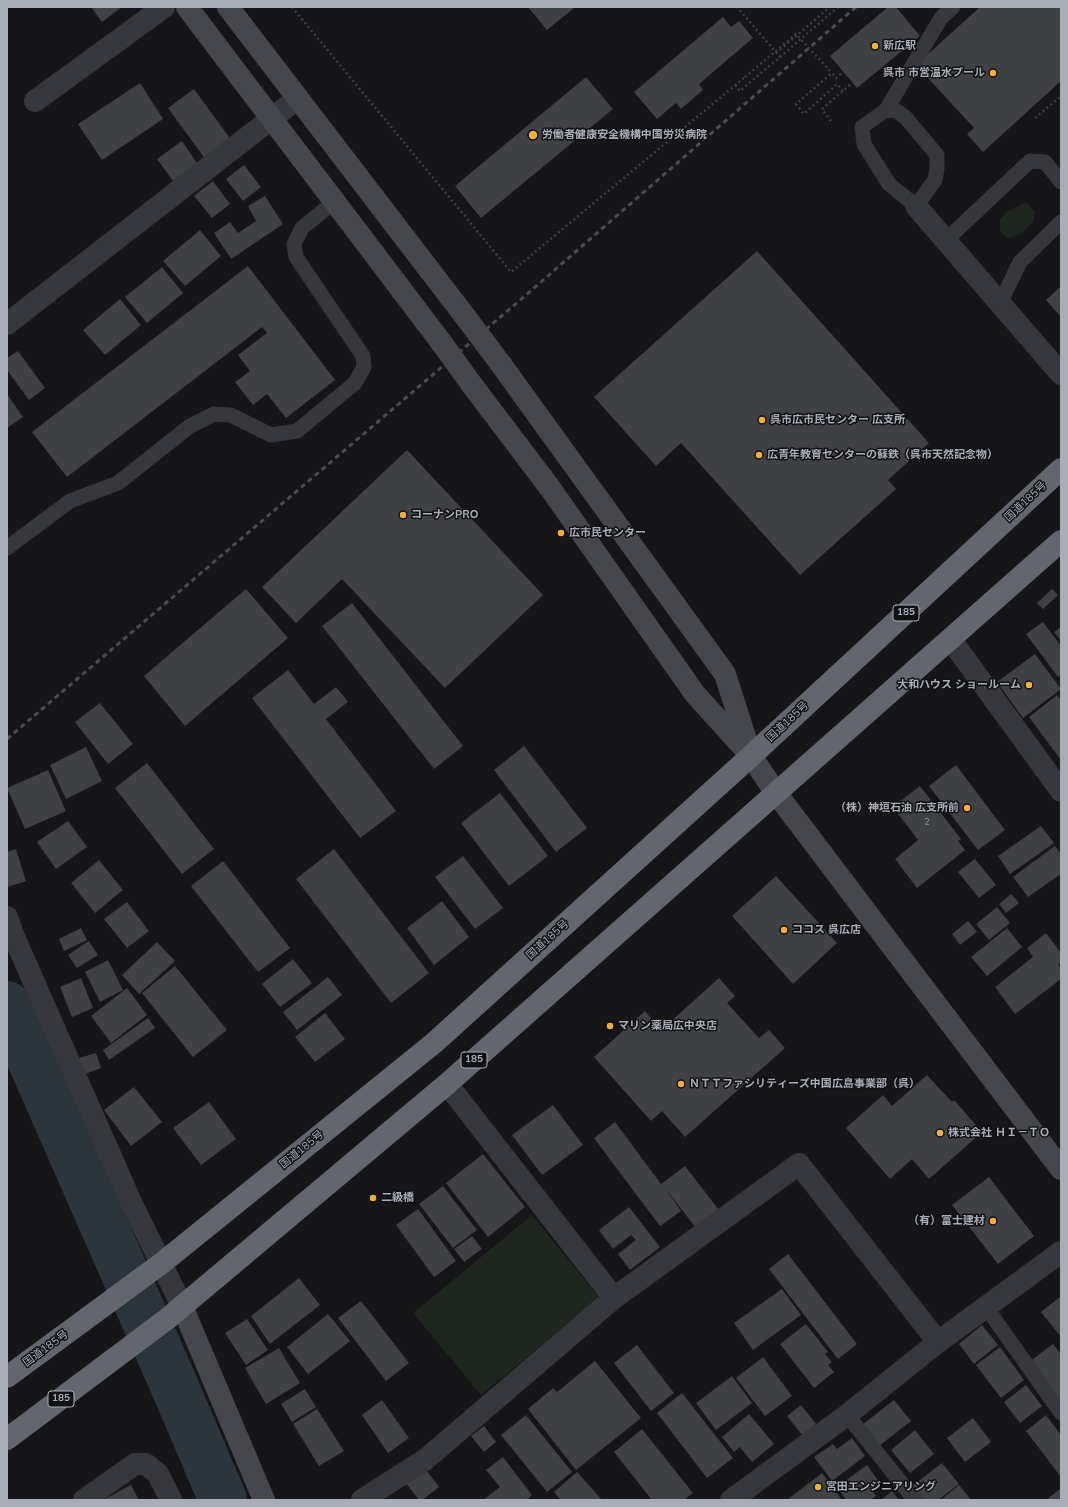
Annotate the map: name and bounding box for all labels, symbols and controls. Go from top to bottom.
place label: 新広駅 [883,39,916,53]
marker: 新広駅 [870,41,880,51]
place label: 呉市 市営温水プール [883,66,985,80]
marker: 呉市 市営温水プール [988,68,998,78]
place label: 労働者健康安全機構中国労災病院 [542,128,707,142]
marker: 労働者健康安全機構中国労災病院 [527,129,539,141]
place label: 呉市広市民センター 広支所 [770,413,905,427]
marker: 呉市広市民センター 広支所 [757,415,767,425]
place label: 広青年教育センターの蘇鉄（呉市天然記念物） [767,448,998,462]
marker: 広青年教育センターの蘇鉄（呉市天然記念物） [754,450,764,460]
street label: 国道185号 [1002,479,1050,525]
place label: コーナンPRO [411,508,478,522]
marker: コーナンPRO [398,510,408,520]
place label: 広市民センター [569,526,646,540]
marker: 広市民センター [556,528,566,538]
road number: 185 [893,605,919,621]
place label: 大和ハウス ショールーム [897,678,1021,692]
marker: 大和ハウス ショールーム [1024,680,1034,690]
street label: 国道185号 [764,699,812,745]
place label: （株）神垣石油 広支所前 [835,801,959,815]
marker: （株）神垣石油 広支所前 [962,803,972,813]
house number: 2 [924,818,930,828]
street label: 国道185号 [524,917,572,963]
place label: ココス 呉広店 [792,923,861,937]
marker: ココス 呉広店 [779,925,789,935]
place label: マリン薬局広中央店 [618,1019,717,1033]
marker: マリン薬局広中央店 [605,1021,615,1031]
road number: 185 [461,1052,487,1068]
place label: ＮＴＴファシリティーズ中国広島事業部（呉） [689,1077,920,1091]
marker: ＮＴＴファシリティーズ中国広島事業部（呉） [676,1079,686,1089]
place label: 株式会社 ＨＩ－ＴＯ [948,1126,1050,1140]
street label: 国道185号 [277,1128,327,1172]
marker: 株式会社 ＨＩ－ＴＯ [935,1128,945,1138]
place label: 二級橋 [381,1191,414,1205]
marker: 二級橋 [368,1193,378,1203]
place label: （有）富士建材 [908,1214,985,1228]
marker: （有）富士建材 [988,1216,998,1226]
street label: 国道185号 [21,1328,71,1370]
road number: 185 [48,1391,74,1407]
place label: 宮田エンジニアリング [826,1480,936,1494]
marker: 宮田エンジニアリング [813,1482,823,1492]

